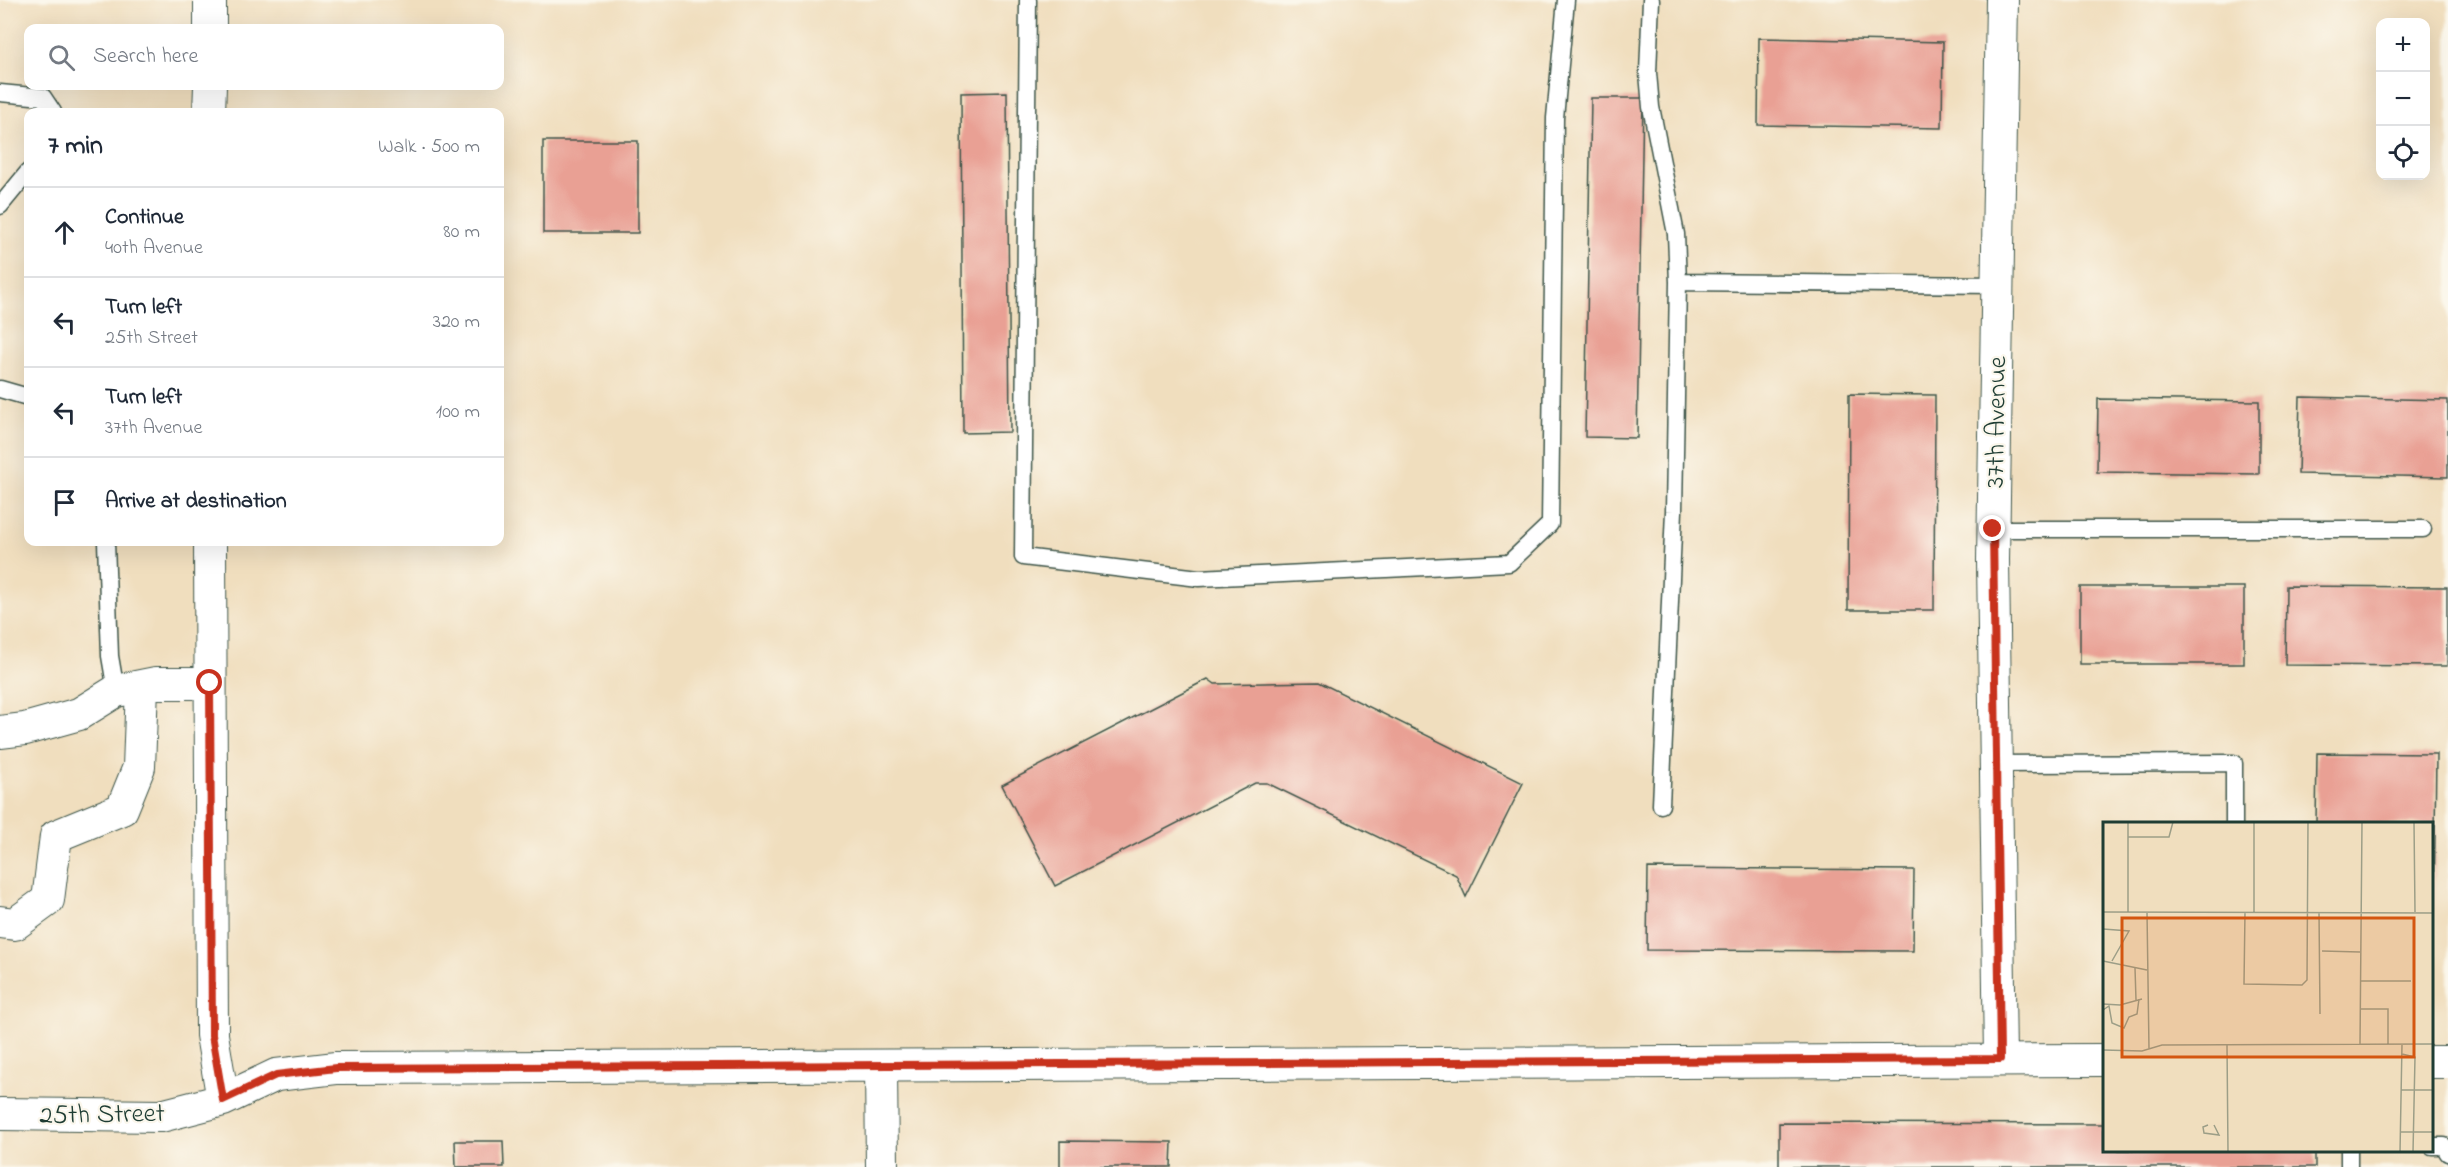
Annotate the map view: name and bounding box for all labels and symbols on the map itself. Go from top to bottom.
street label: 37th Avenue [1977,355,2018,488]
route end [1979,515,2005,541]
route start [196,669,222,695]
inset map [2103,822,2433,1152]
street label: 25th Street [39,1095,165,1136]

